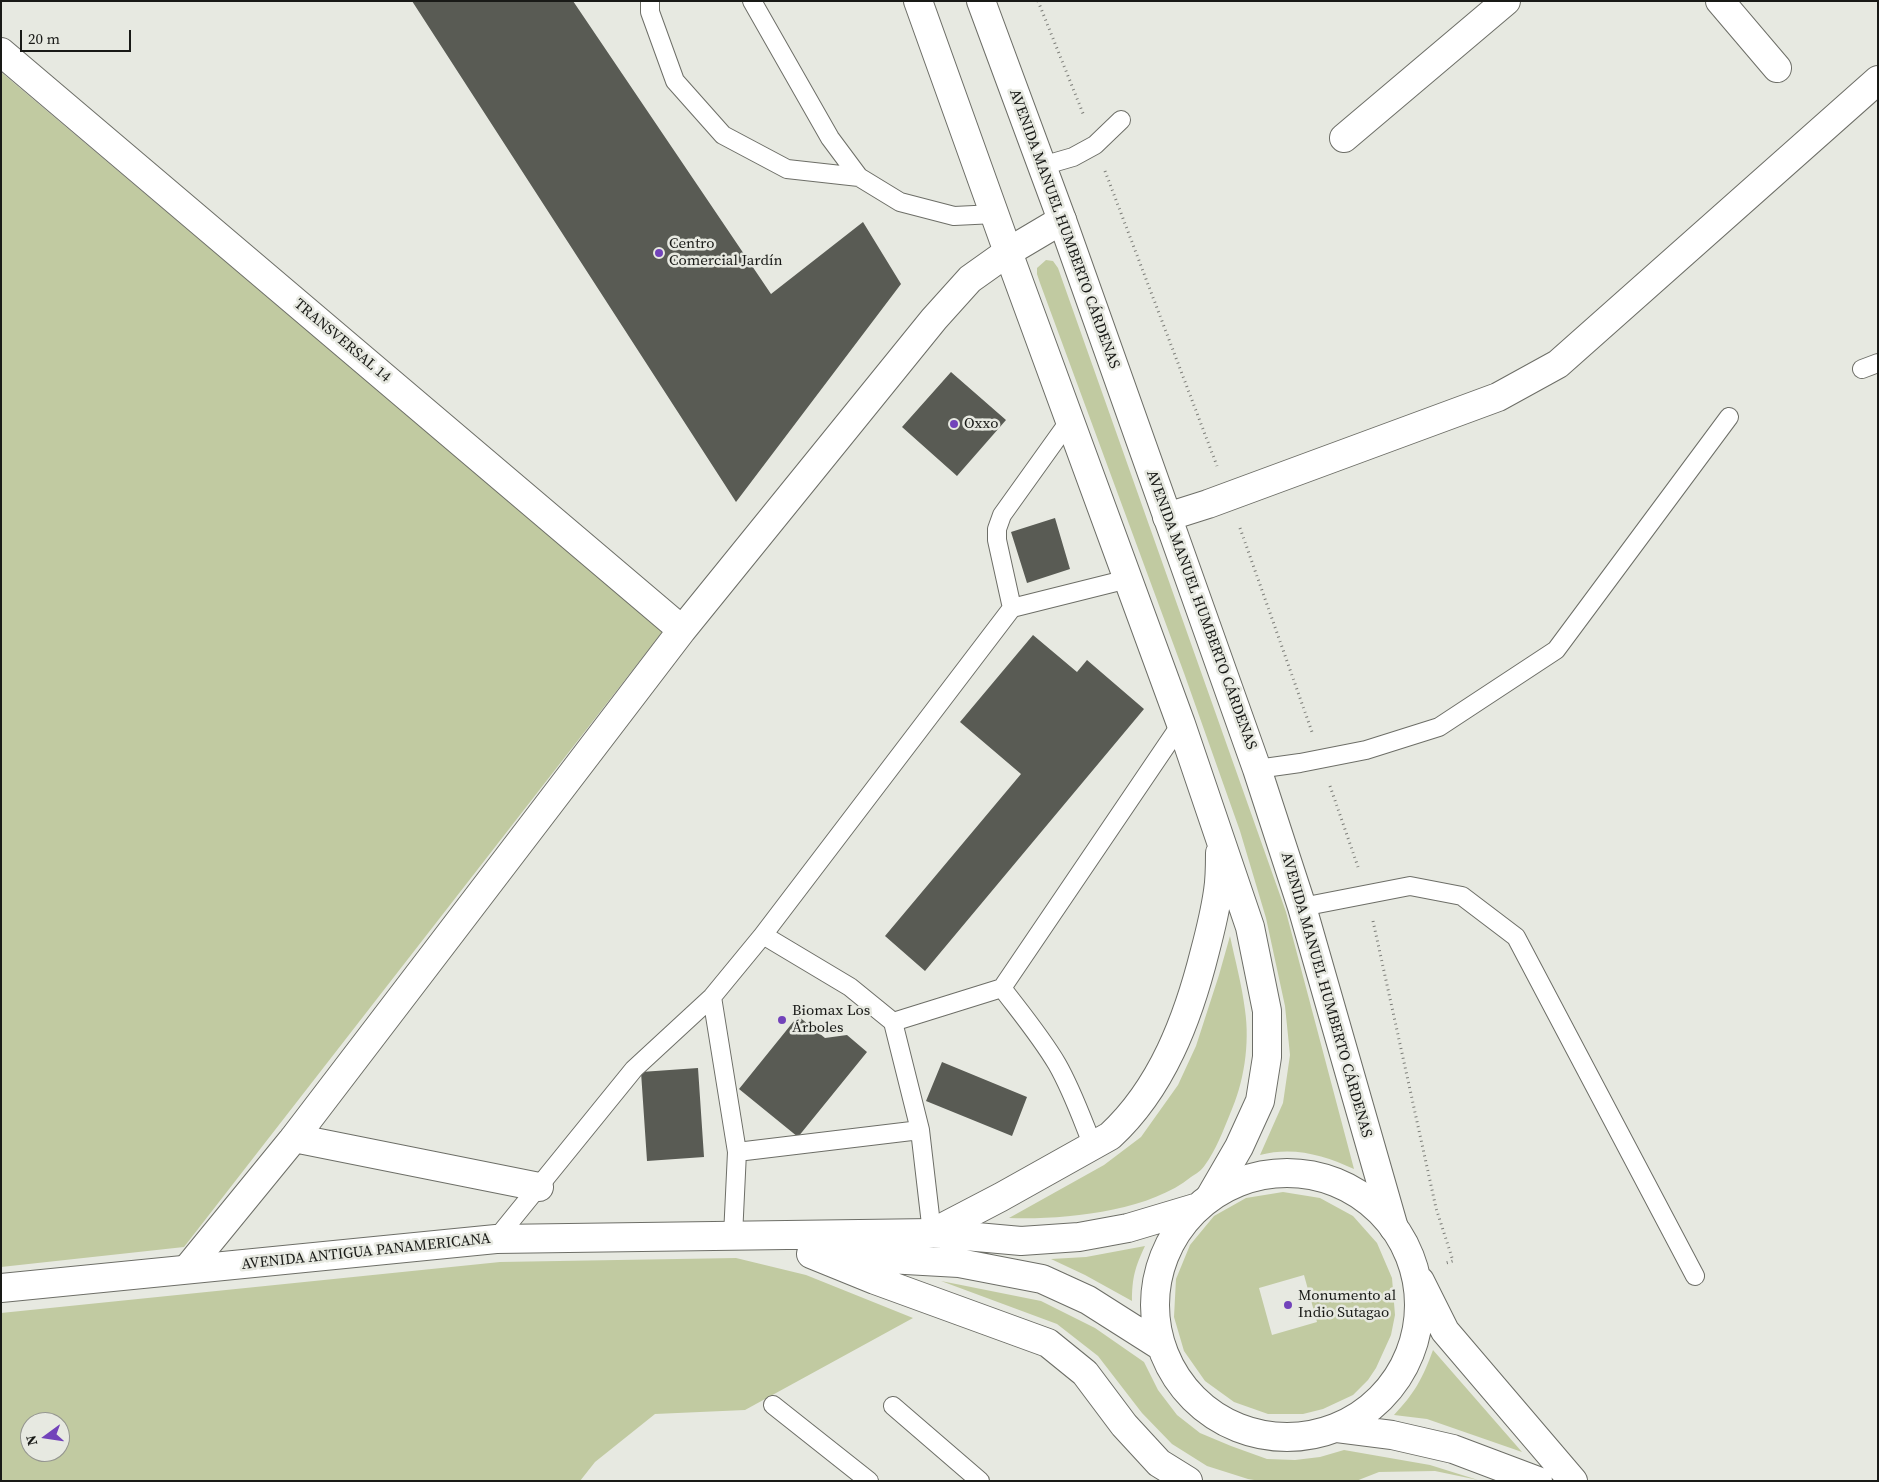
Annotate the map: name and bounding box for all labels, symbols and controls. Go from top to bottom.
scale bar [22,20,134,52]
text: 20 m [28,28,60,49]
street label: AVENIDA MANUEL HUMBERTO CÁRDENAS [1005,87,1123,371]
place label: Centro Comercial Jardín [669,235,782,270]
marker: Centro Comercial Jardín [653,247,665,259]
street label: TRANSVERSAL 14 [290,295,394,387]
place label: Oxxo [964,415,998,433]
marker: Oxxo [948,418,960,430]
street label: AVENIDA MANUEL HUMBERTO CÁRDENAS [1142,468,1260,752]
street label: AVENIDA MANUEL HUMBERTO CÁRDENAS [1277,850,1375,1140]
place label: Biomax Los Árboles [792,1002,870,1037]
marker: Biomax Los Árboles [776,1014,788,1026]
street label: AVENIDA ANTIGUA PANAMERICANA [241,1230,491,1274]
place label: Monumento al Indio Sutagao [1298,1287,1396,1322]
marker: Monumento al Indio Sutagao [1282,1299,1294,1311]
north arrow [20,1412,70,1462]
text: N [20,1433,42,1448]

